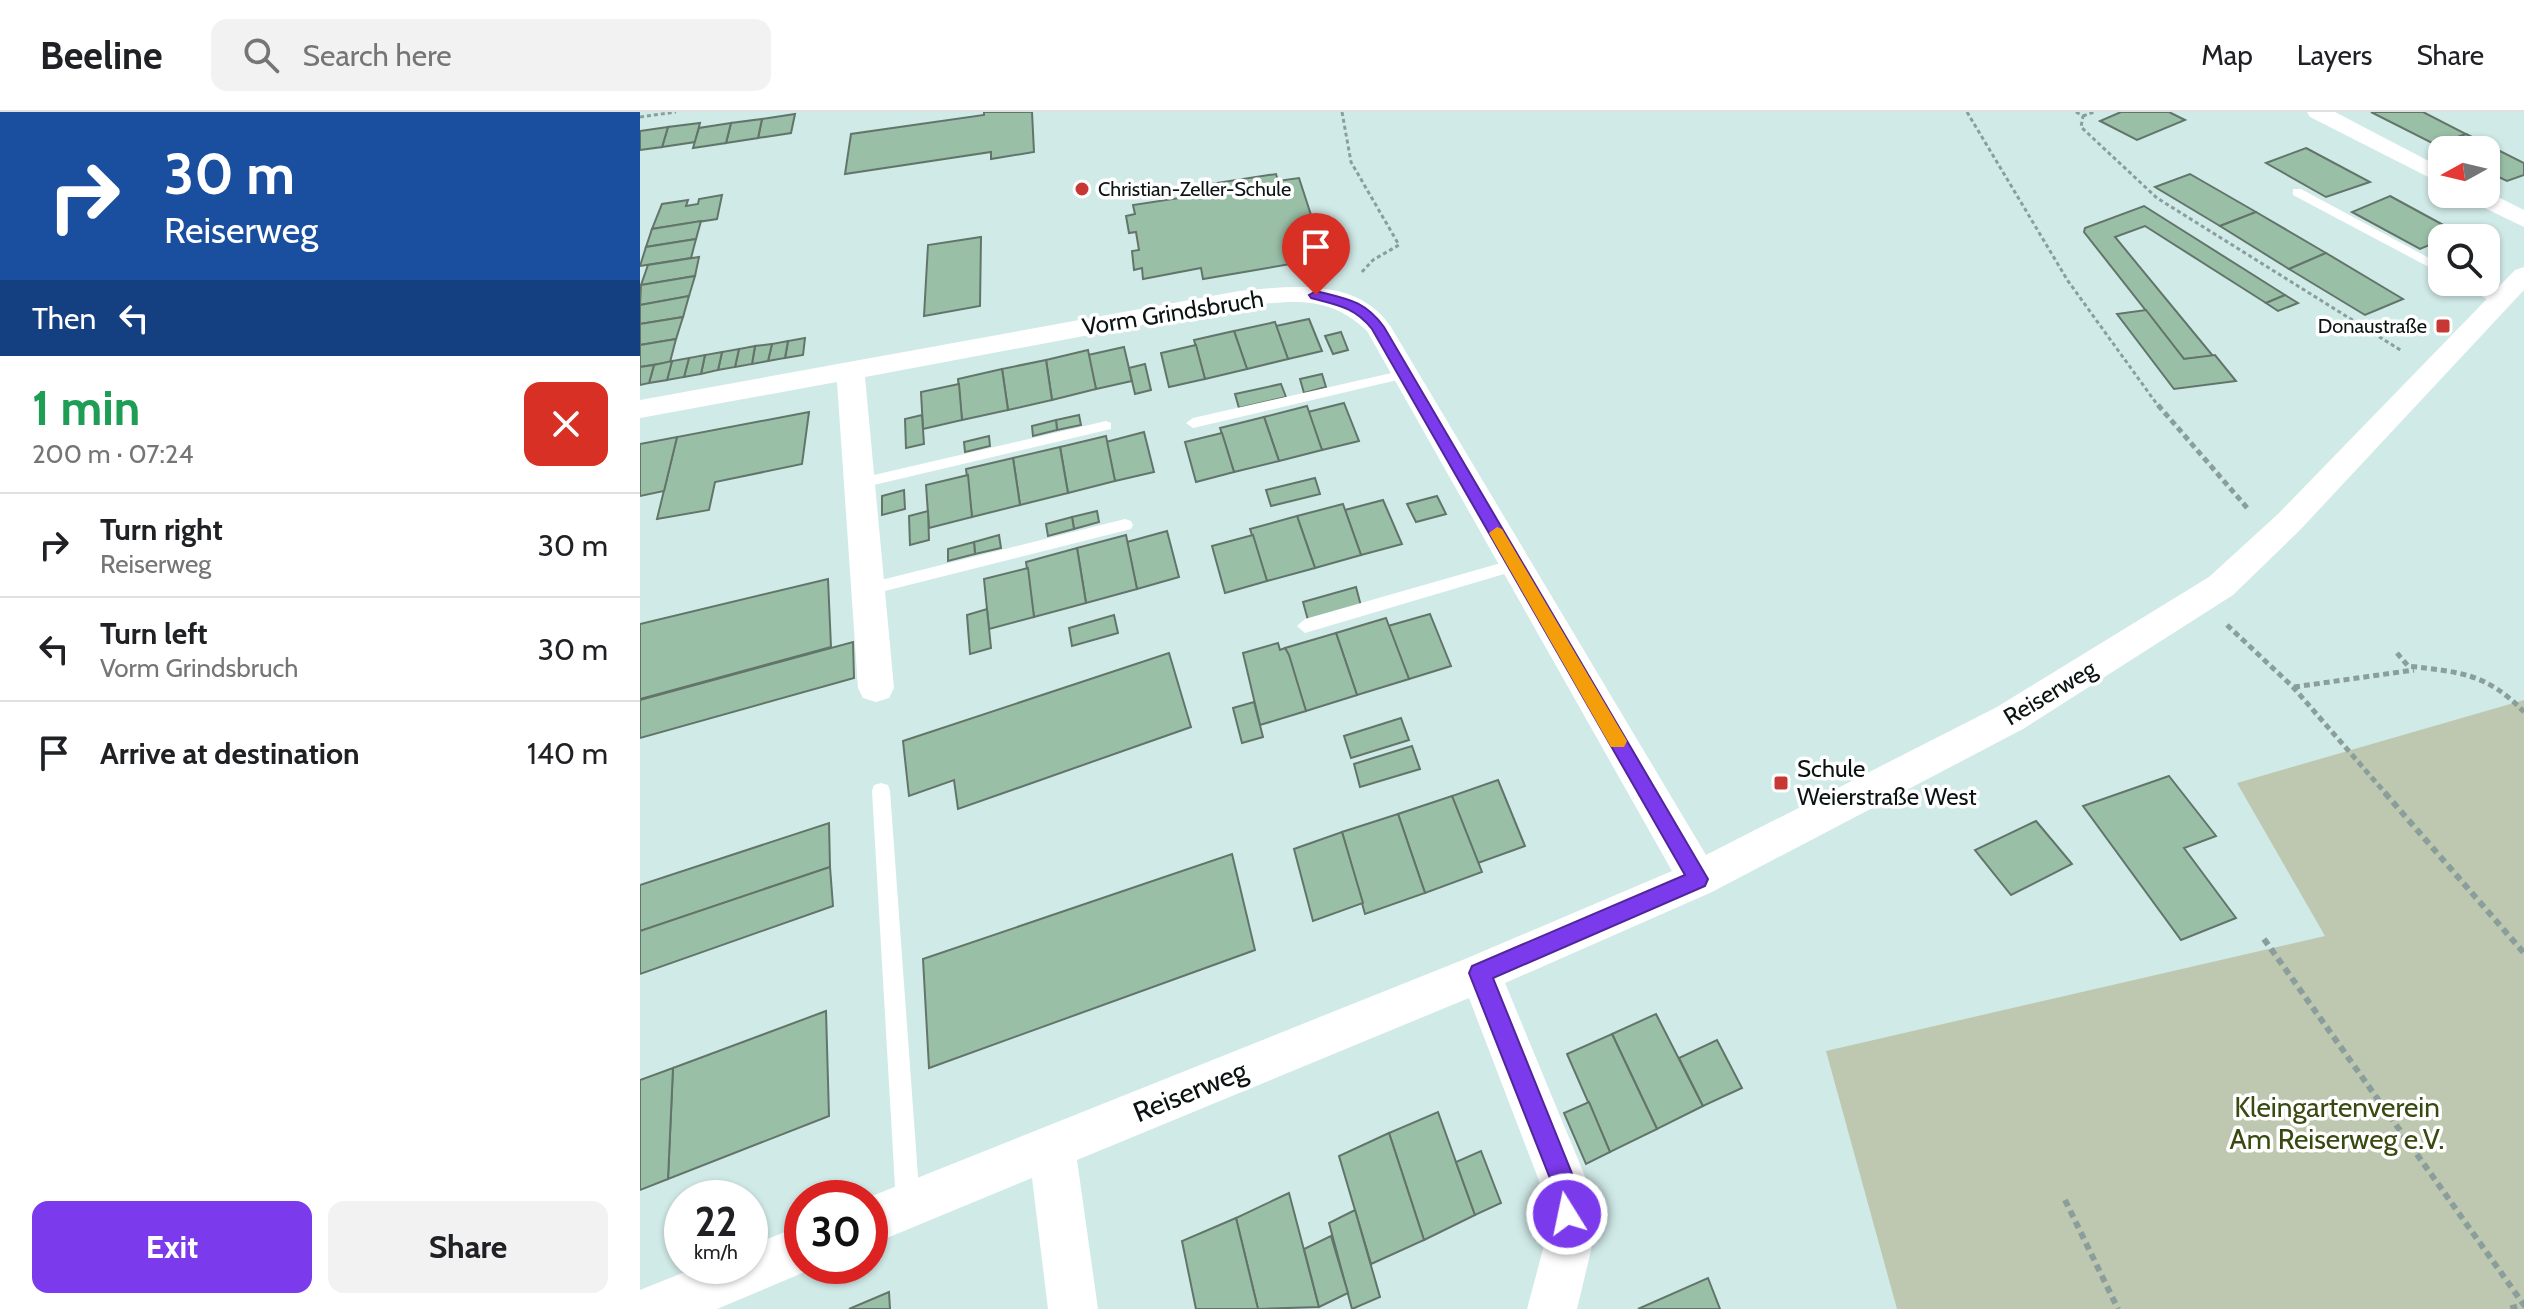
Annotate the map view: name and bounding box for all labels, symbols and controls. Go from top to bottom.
search box [211,19,771,91]
text: Beeline [40,32,163,79]
icon: search [239,33,283,77]
text: Search here [303,37,452,74]
text: Map [2201,38,2253,72]
text: Layers [2297,38,2372,72]
text: Share [2416,38,2484,72]
north arrow [2428,136,2500,208]
map controls [2428,136,2500,296]
text: 30 m [164,140,295,208]
icon: right [32,144,136,248]
place label: Christian-Zeller-Schule [1098,177,1291,201]
marker: Christian-Zeller-Schule [1073,180,1091,198]
text: Reiserweg [164,208,318,252]
pin [1282,213,1350,295]
button: search [2428,224,2500,296]
icon: arrive [1294,225,1338,269]
street label: Vorm Grindsbruch [1080,284,1266,341]
icon: left [112,296,156,340]
text: Then [32,300,96,337]
place label: Donaustraße [2318,314,2427,338]
marker: Donaustraße [2434,317,2452,335]
text: 1 min [32,379,140,437]
button: close [524,382,608,466]
text: 200 m · 07:24 [32,438,193,470]
text: Turn right [100,511,223,548]
icon: right [32,523,76,567]
text: 30 m [538,527,608,564]
text: Reiserweg [100,548,211,580]
text: Turn left [100,615,208,652]
icon: left [32,627,76,671]
text: 30 m [538,631,608,668]
text: Vorm Grindsbruch [100,652,298,684]
street label: Reiserweg [1998,653,2102,731]
icon: arrive [32,731,76,775]
text: Arrive at destination [100,735,360,772]
text: 140 m [527,735,608,772]
place label: Schule Weierstraße West [1797,754,1976,811]
marker: Schule Weierstraße West [1772,774,1790,792]
street label: Reiserweg [1128,1052,1253,1129]
park label: Kleingartenverein Am Reiserweg e.V. [2230,1090,2444,1156]
position arrow [1525,1172,1609,1256]
speed limit sign: 30 [784,1180,888,1284]
text: 22 [695,1197,737,1246]
button: Exit [32,1201,312,1293]
button: Share [328,1201,608,1293]
text: km/h [694,1240,738,1264]

